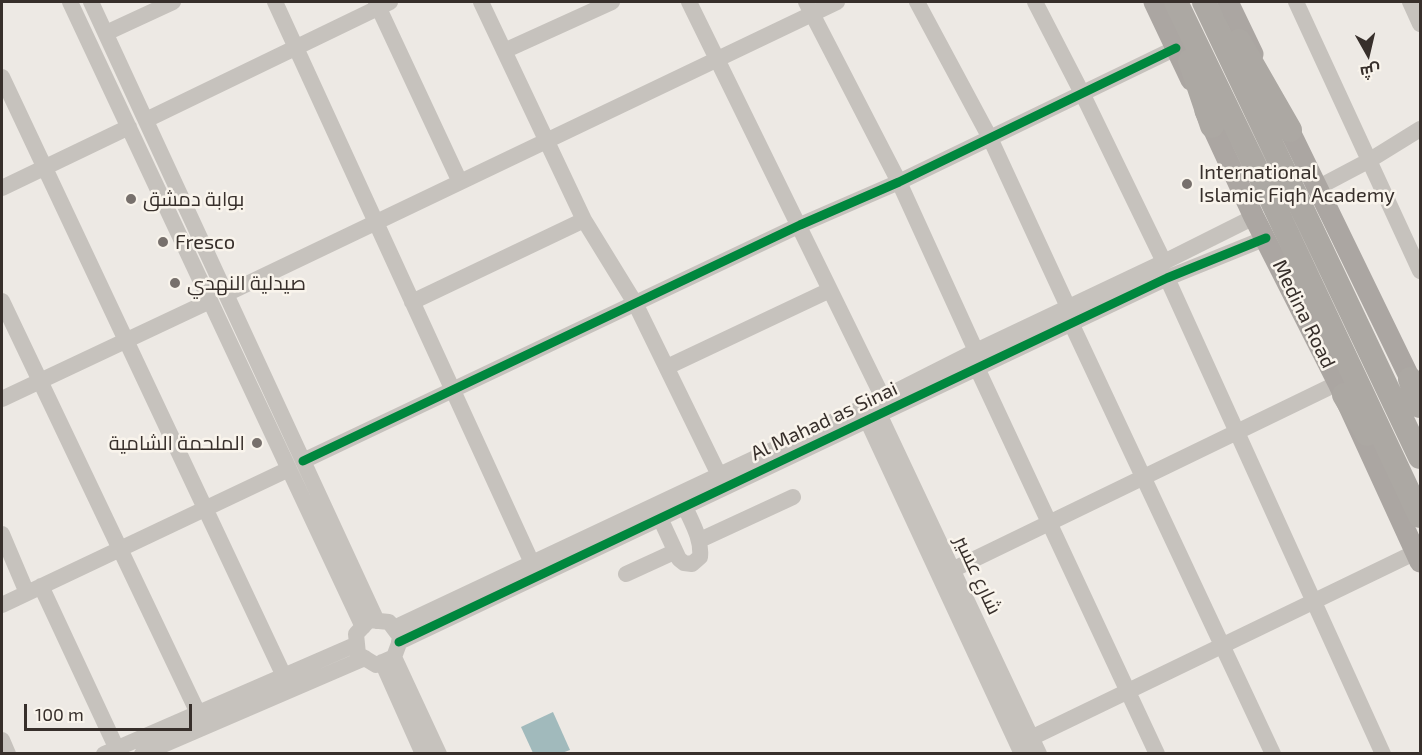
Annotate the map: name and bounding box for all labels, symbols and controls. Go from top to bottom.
north arrow [1338,24,1398,84]
text: ش [1359,61,1382,83]
place label: International Islamic Fiqh Academy [1199,160,1395,207]
marker: International Islamic Fiqh Academy [1180,177,1194,191]
place label: بوابة دمشق [143,187,244,211]
marker: بوابة دمشق [124,192,138,206]
place label: Fresco [175,230,235,254]
marker: Fresco [156,235,170,249]
street label: Medina Road [1267,256,1341,372]
place label: صيدلية النهدي [187,271,306,295]
marker: صيدلية النهدي [168,276,182,290]
street label: Al Mahad as Sinai [747,376,901,466]
place label: الملحمة الشامية [109,431,245,455]
marker: الملحمة الشامية [250,436,264,450]
street label: شارع عسير [949,532,1007,618]
scale bar [27,692,195,730]
text: 100 m [35,703,84,725]

